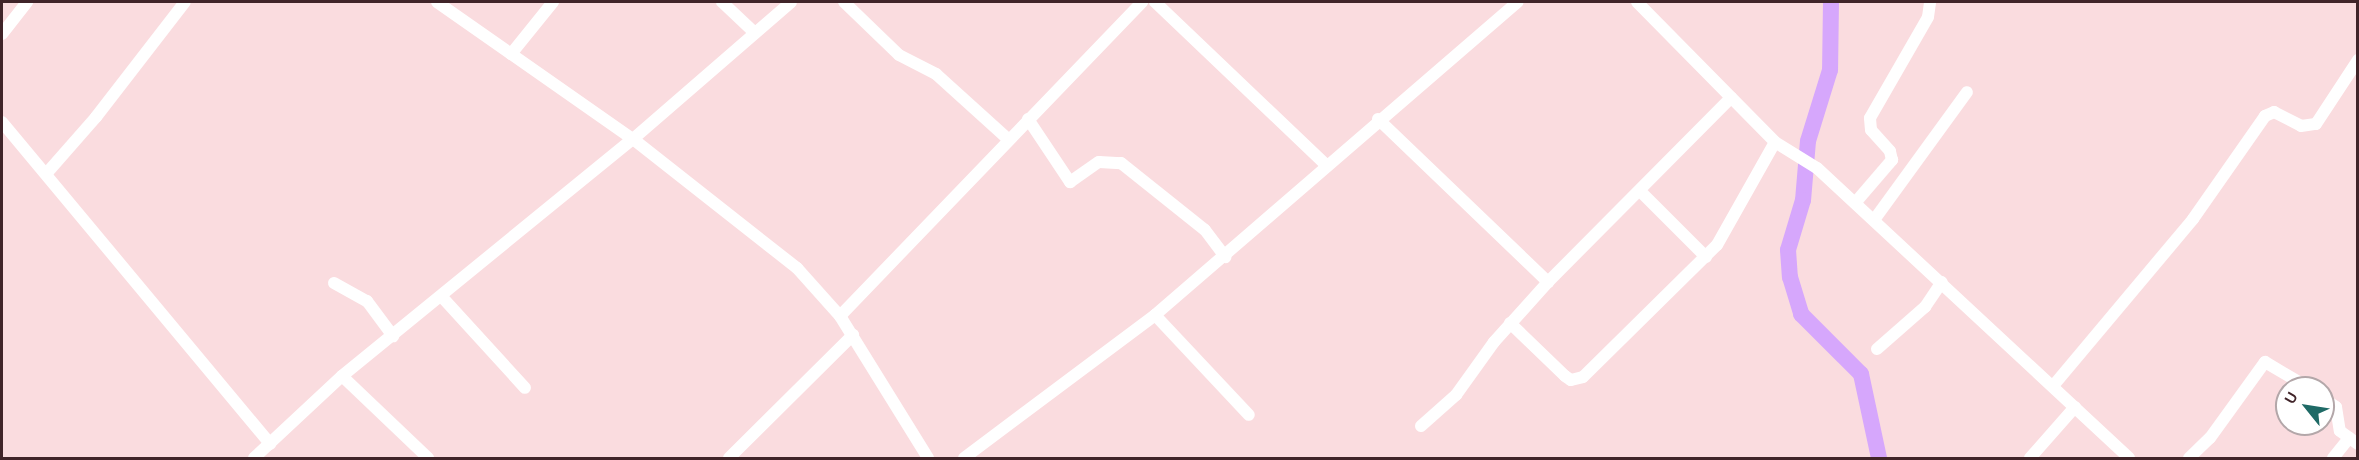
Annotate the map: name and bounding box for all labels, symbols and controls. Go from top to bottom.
north arrow [2275,376,2335,436]
text: U [2280,388,2302,407]

